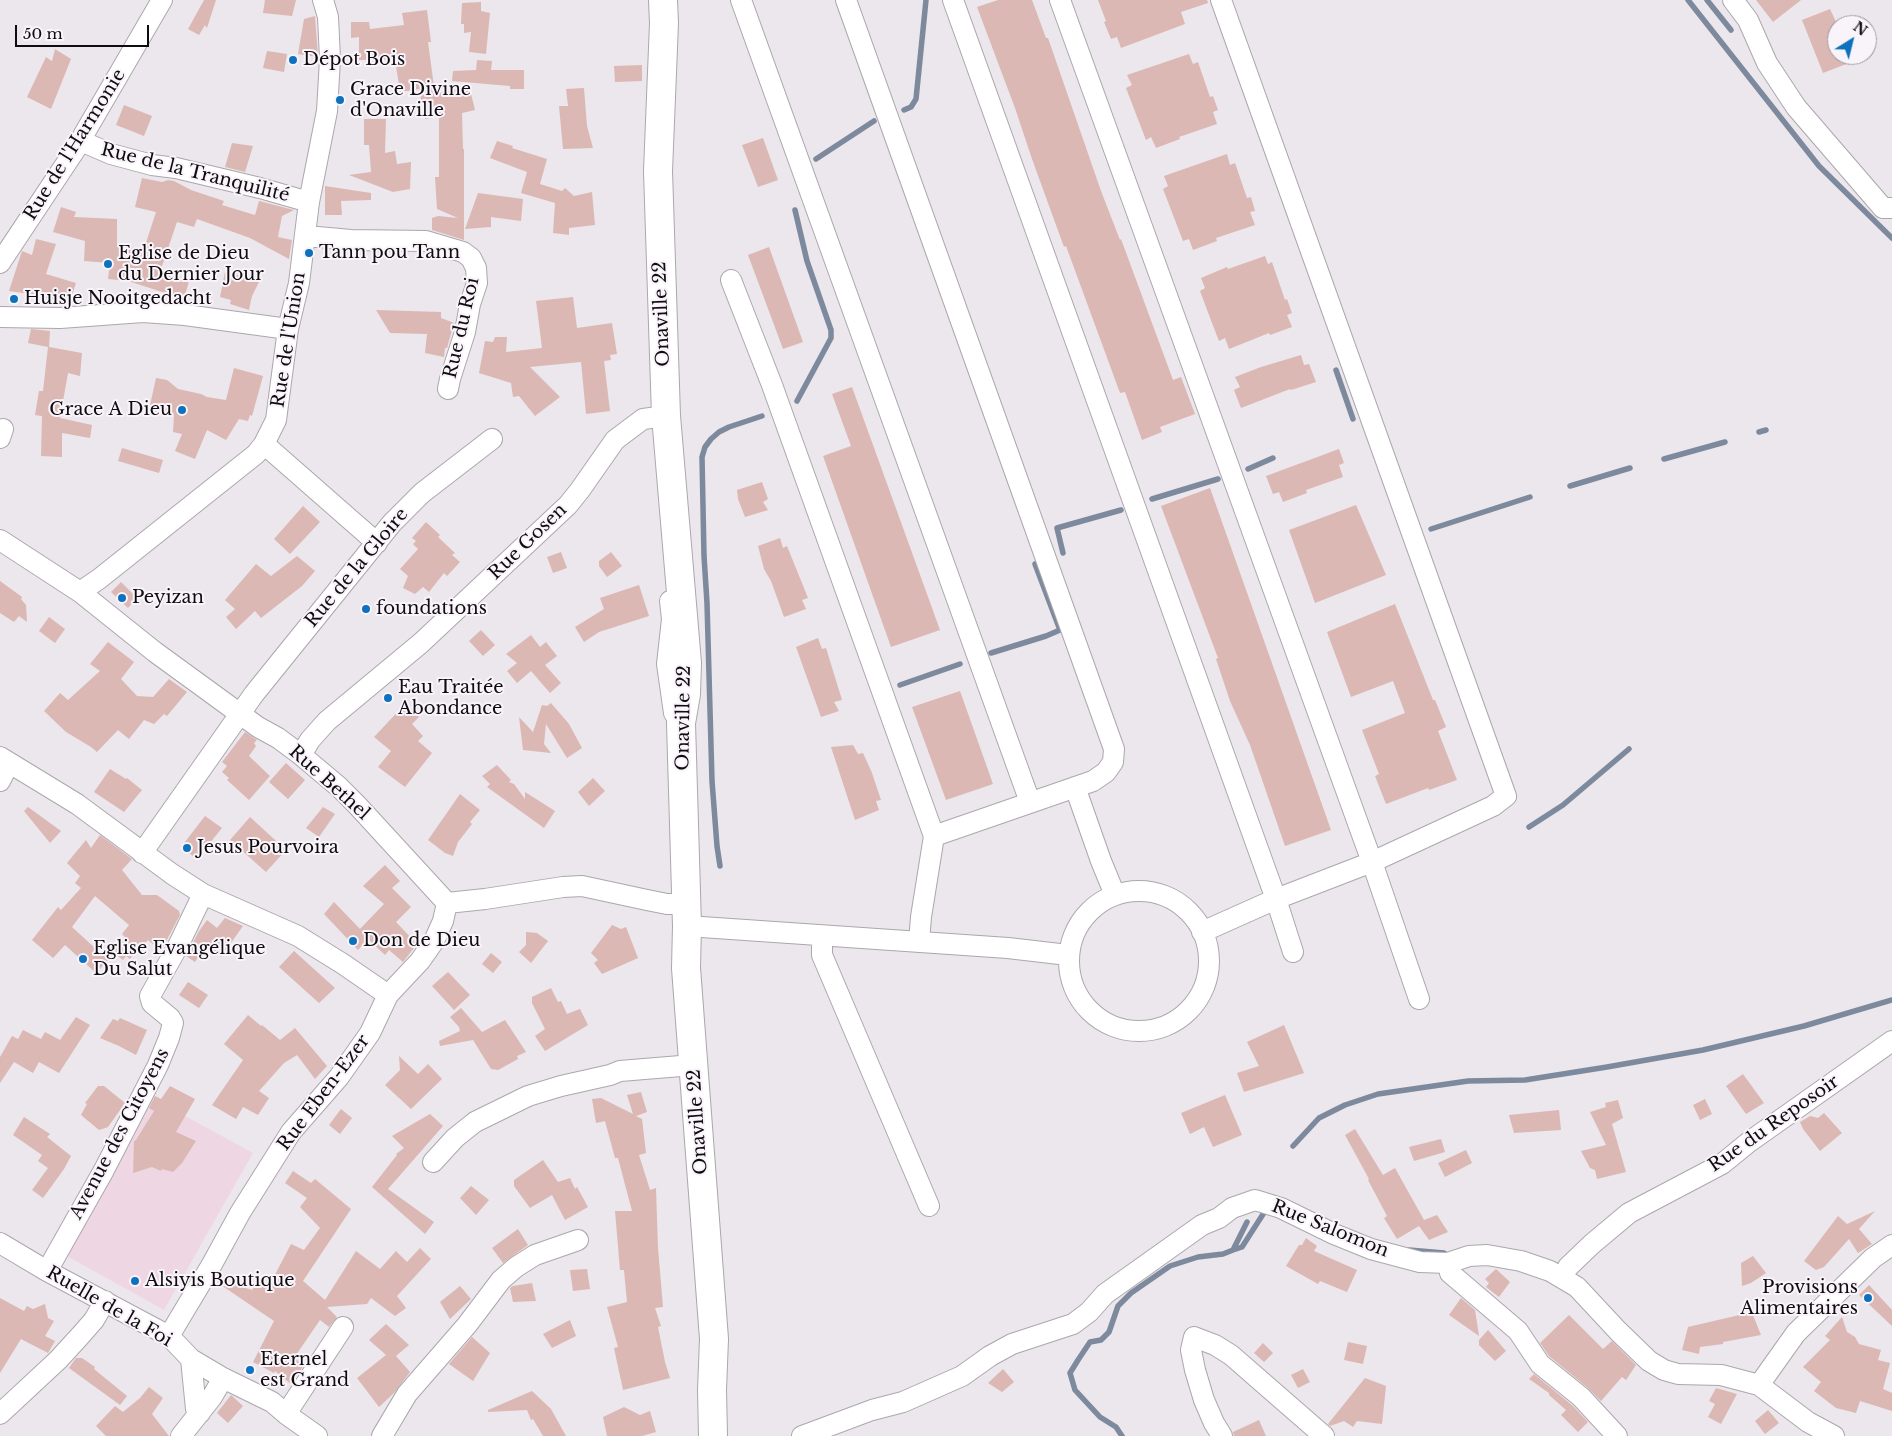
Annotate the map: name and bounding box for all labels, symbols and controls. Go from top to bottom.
scale bar [18,15,151,47]
north arrow [1827,15,1877,65]
text: N [1850,18,1871,40]
text: 50 m [23,24,63,43]
place label: Dépot Bois [303,49,405,71]
marker: Dépot Bois [287,54,299,66]
street label: Rue de l'Harmonie [20,65,130,225]
place label: Grace Divine d'Onaville [350,79,471,122]
marker: Grace Divine d'Onaville [334,94,346,106]
street label: Rue de la Tranquilité [99,139,291,207]
place label: Tann pou Tann [319,242,460,264]
place label: Eglise de Dieu du Dernier Jour [118,243,264,286]
marker: Tann pou Tann [303,247,315,259]
marker: Eglise de Dieu du Dernier Jour [102,258,114,270]
street label: Onaville 22 [649,261,675,367]
street label: Rue de l'Union [268,271,310,409]
street label: Rue du Roi [440,275,484,381]
place label: Huisje Nooitgedacht [24,288,212,310]
marker: Huisje Nooitgedacht [8,293,20,305]
place label: Grace A Dieu [49,399,172,421]
marker: Grace A Dieu [176,404,188,416]
street label: Rue Gosen [485,499,571,585]
street label: Rue de la Gloire [301,504,413,632]
place label: Peyizan [132,587,204,609]
marker: Peyizan [116,592,128,604]
place label: foundations [376,598,487,620]
marker: foundations [360,603,372,615]
street label: Onaville 22 [672,665,696,771]
place label: Eau Traitée Abondance [398,677,504,720]
marker: Eau Traitée Abondance [382,692,394,704]
street label: Rue Bethel [284,741,374,825]
place label: Jesus Pourvoira [197,837,339,859]
marker: Jesus Pourvoira [181,842,193,854]
place label: Don de Dieu [363,930,480,952]
marker: Don de Dieu [347,935,359,947]
place label: Eglise Evangélique Du Salut [93,938,266,981]
marker: Eglise Evangélique Du Salut [77,953,89,965]
street label: Rue Eben-Ezer [273,1031,375,1155]
street label: Avenue des Citoyens [66,1045,174,1223]
street label: Onaville 22 [684,1069,712,1175]
street label: Rue du Reposoir [1705,1071,1843,1177]
street label: Rue Salomon [1268,1196,1392,1262]
street label: Ruelle de la Foi [42,1262,176,1352]
place label: Alsiyis Boutique [145,1270,295,1292]
marker: Alsiyis Boutique [129,1275,141,1287]
place label: Provisions Alimentaires [1740,1277,1858,1320]
marker: Provisions Alimentaires [1862,1292,1874,1304]
place label: Eternel est Grand [260,1349,349,1392]
marker: Eternel est Grand [244,1364,256,1376]

